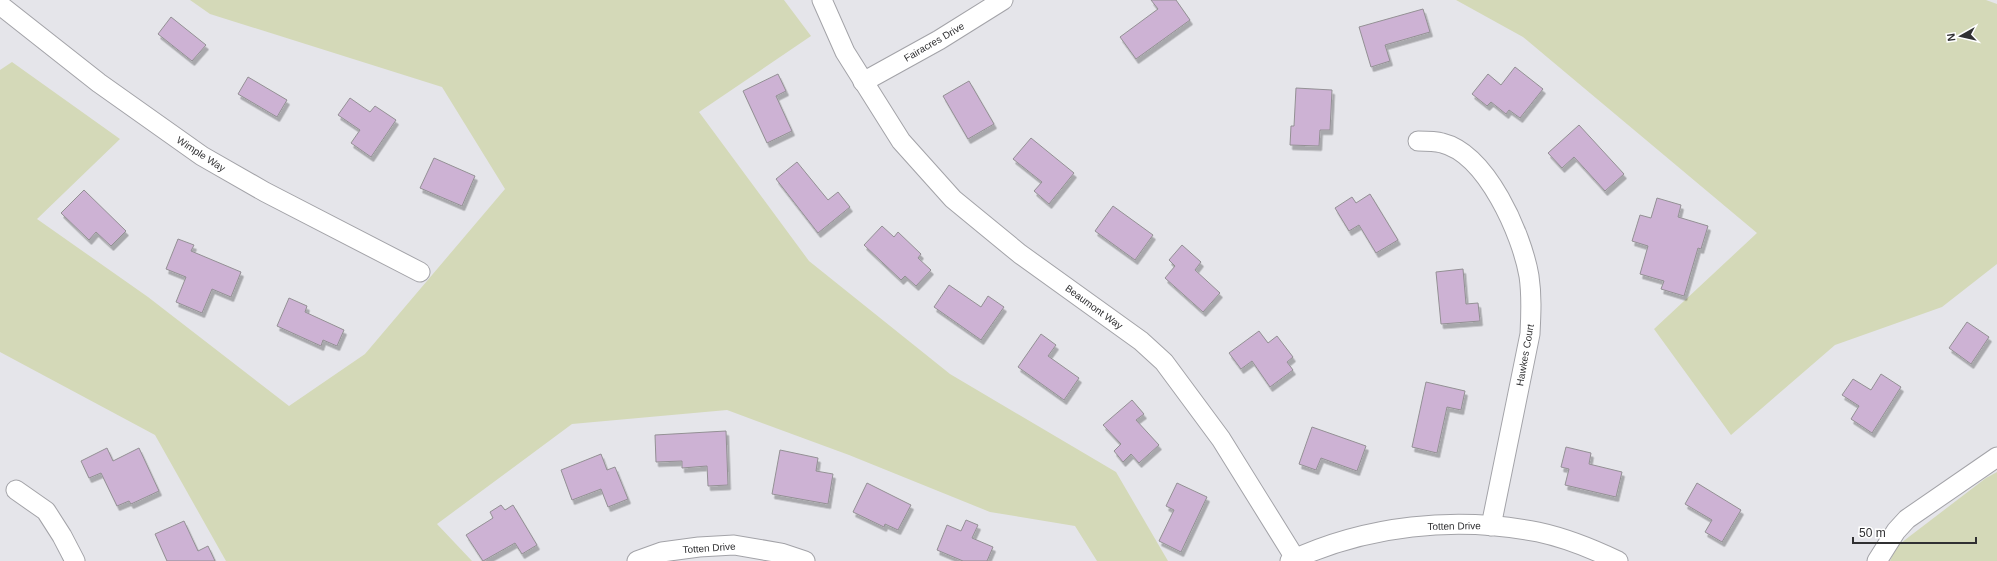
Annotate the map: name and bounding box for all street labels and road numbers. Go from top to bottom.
street label: Fairacres Drive [902,20,966,64]
street label: Wimple Way [175,134,227,174]
street label: Beaumont Way [1063,283,1125,331]
street label: Hawkes Court [1514,323,1536,387]
street label: Totten Drive [1427,520,1481,532]
street label: Totten Drive [682,541,736,555]

